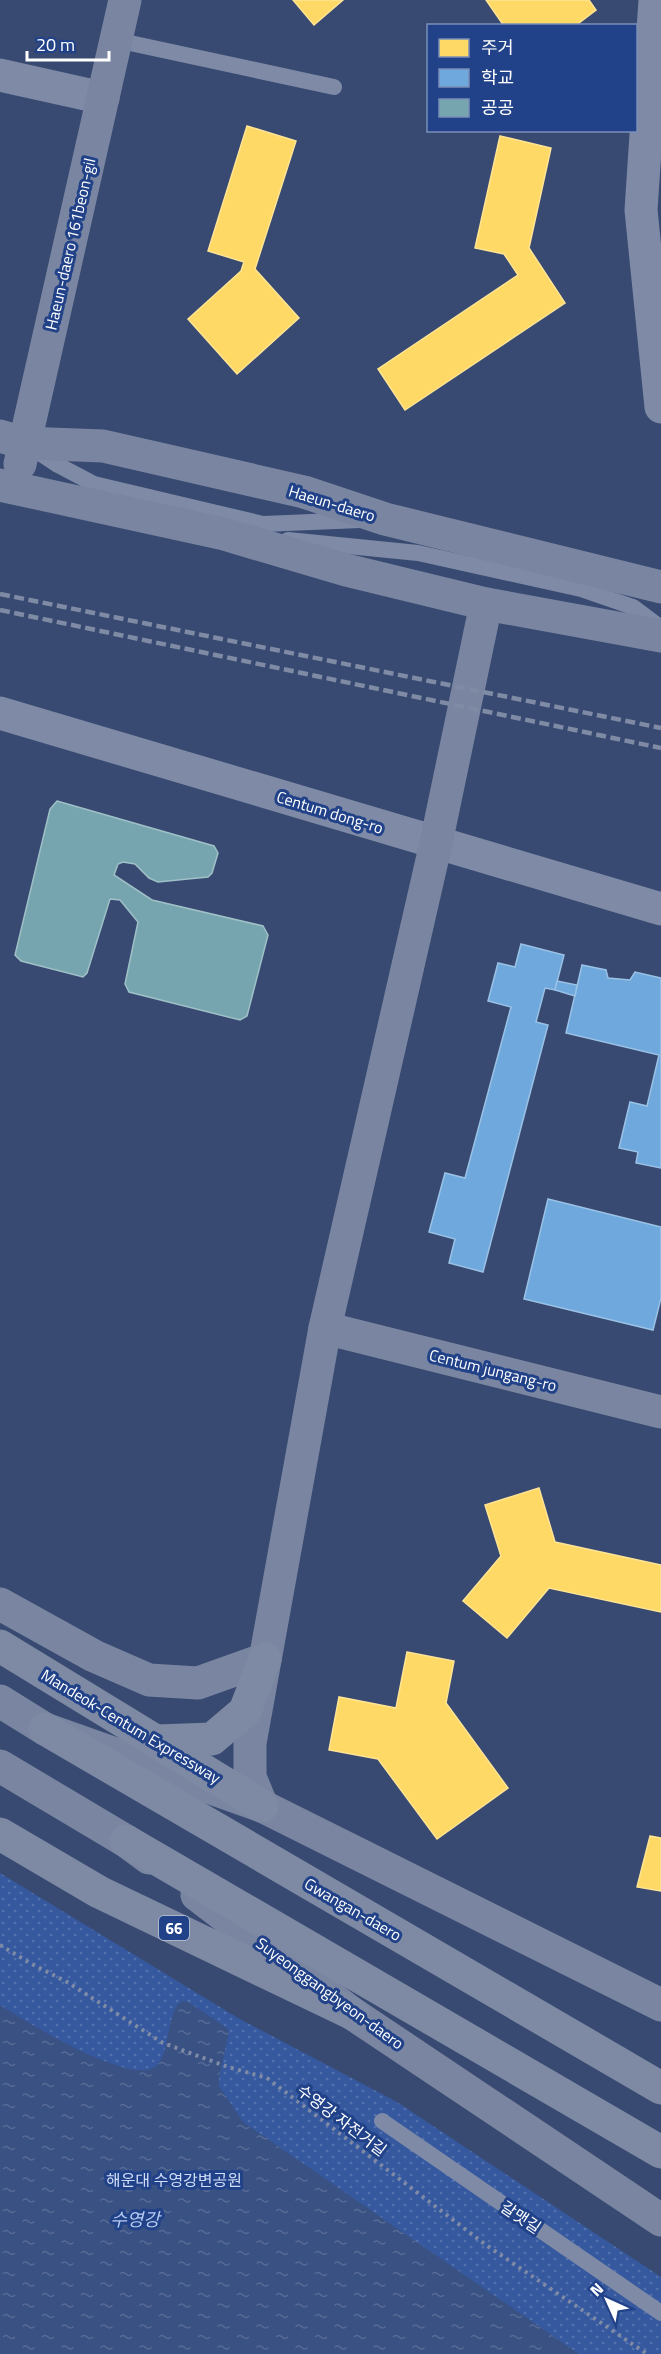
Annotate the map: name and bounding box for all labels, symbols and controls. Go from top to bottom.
scale bar [27,24,110,62]
legend [427,24,637,132]
text: 20 m [36,31,75,58]
text: 주거 [481,34,514,61]
text: 학교 [481,64,514,91]
text: 공공 [481,94,514,121]
street label: Haeun-daero 161beon-gil [39,156,101,332]
street label: Haeun-daero [286,478,378,528]
street label: Centum dong-ro [274,784,386,840]
street label: Centum jungang-ro [427,1343,559,1397]
street label: Mandeok-Centum Expressway [37,1663,226,1789]
street label: Gwangan-daero [300,1871,406,1947]
road number: 66 [159,1916,189,1940]
street label: Suyeonggangbyeon-daero [251,1931,409,2055]
street label: 수영강 자전거길 [292,2078,392,2162]
park label: 해운대 수영강변공원 [106,2168,242,2192]
street label: 갈맷길 [496,2195,546,2239]
water label: 수영강 [110,2206,162,2233]
north arrow [577,2270,637,2330]
text: N [584,2277,609,2302]

